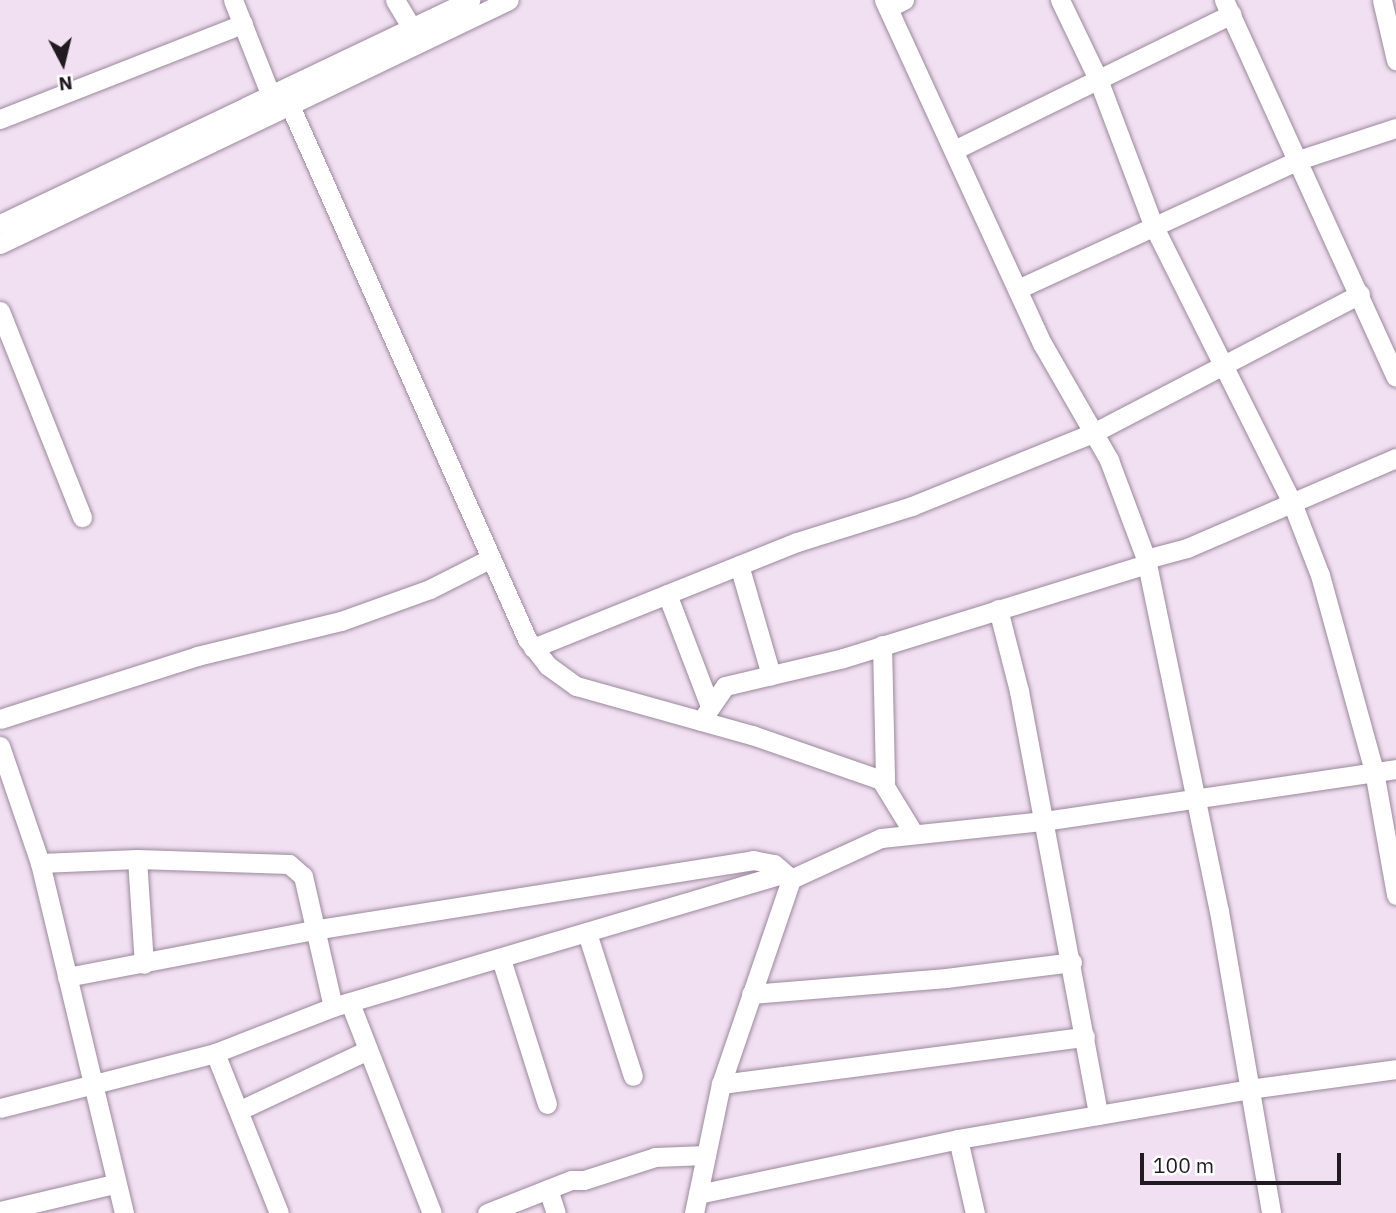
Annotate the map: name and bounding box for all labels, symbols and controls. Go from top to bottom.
north arrow [28,28,98,98]
text: N [57,71,74,97]
scale bar [1144,1140,1345,1184]
text: 100 m [1153,1151,1214,1179]

